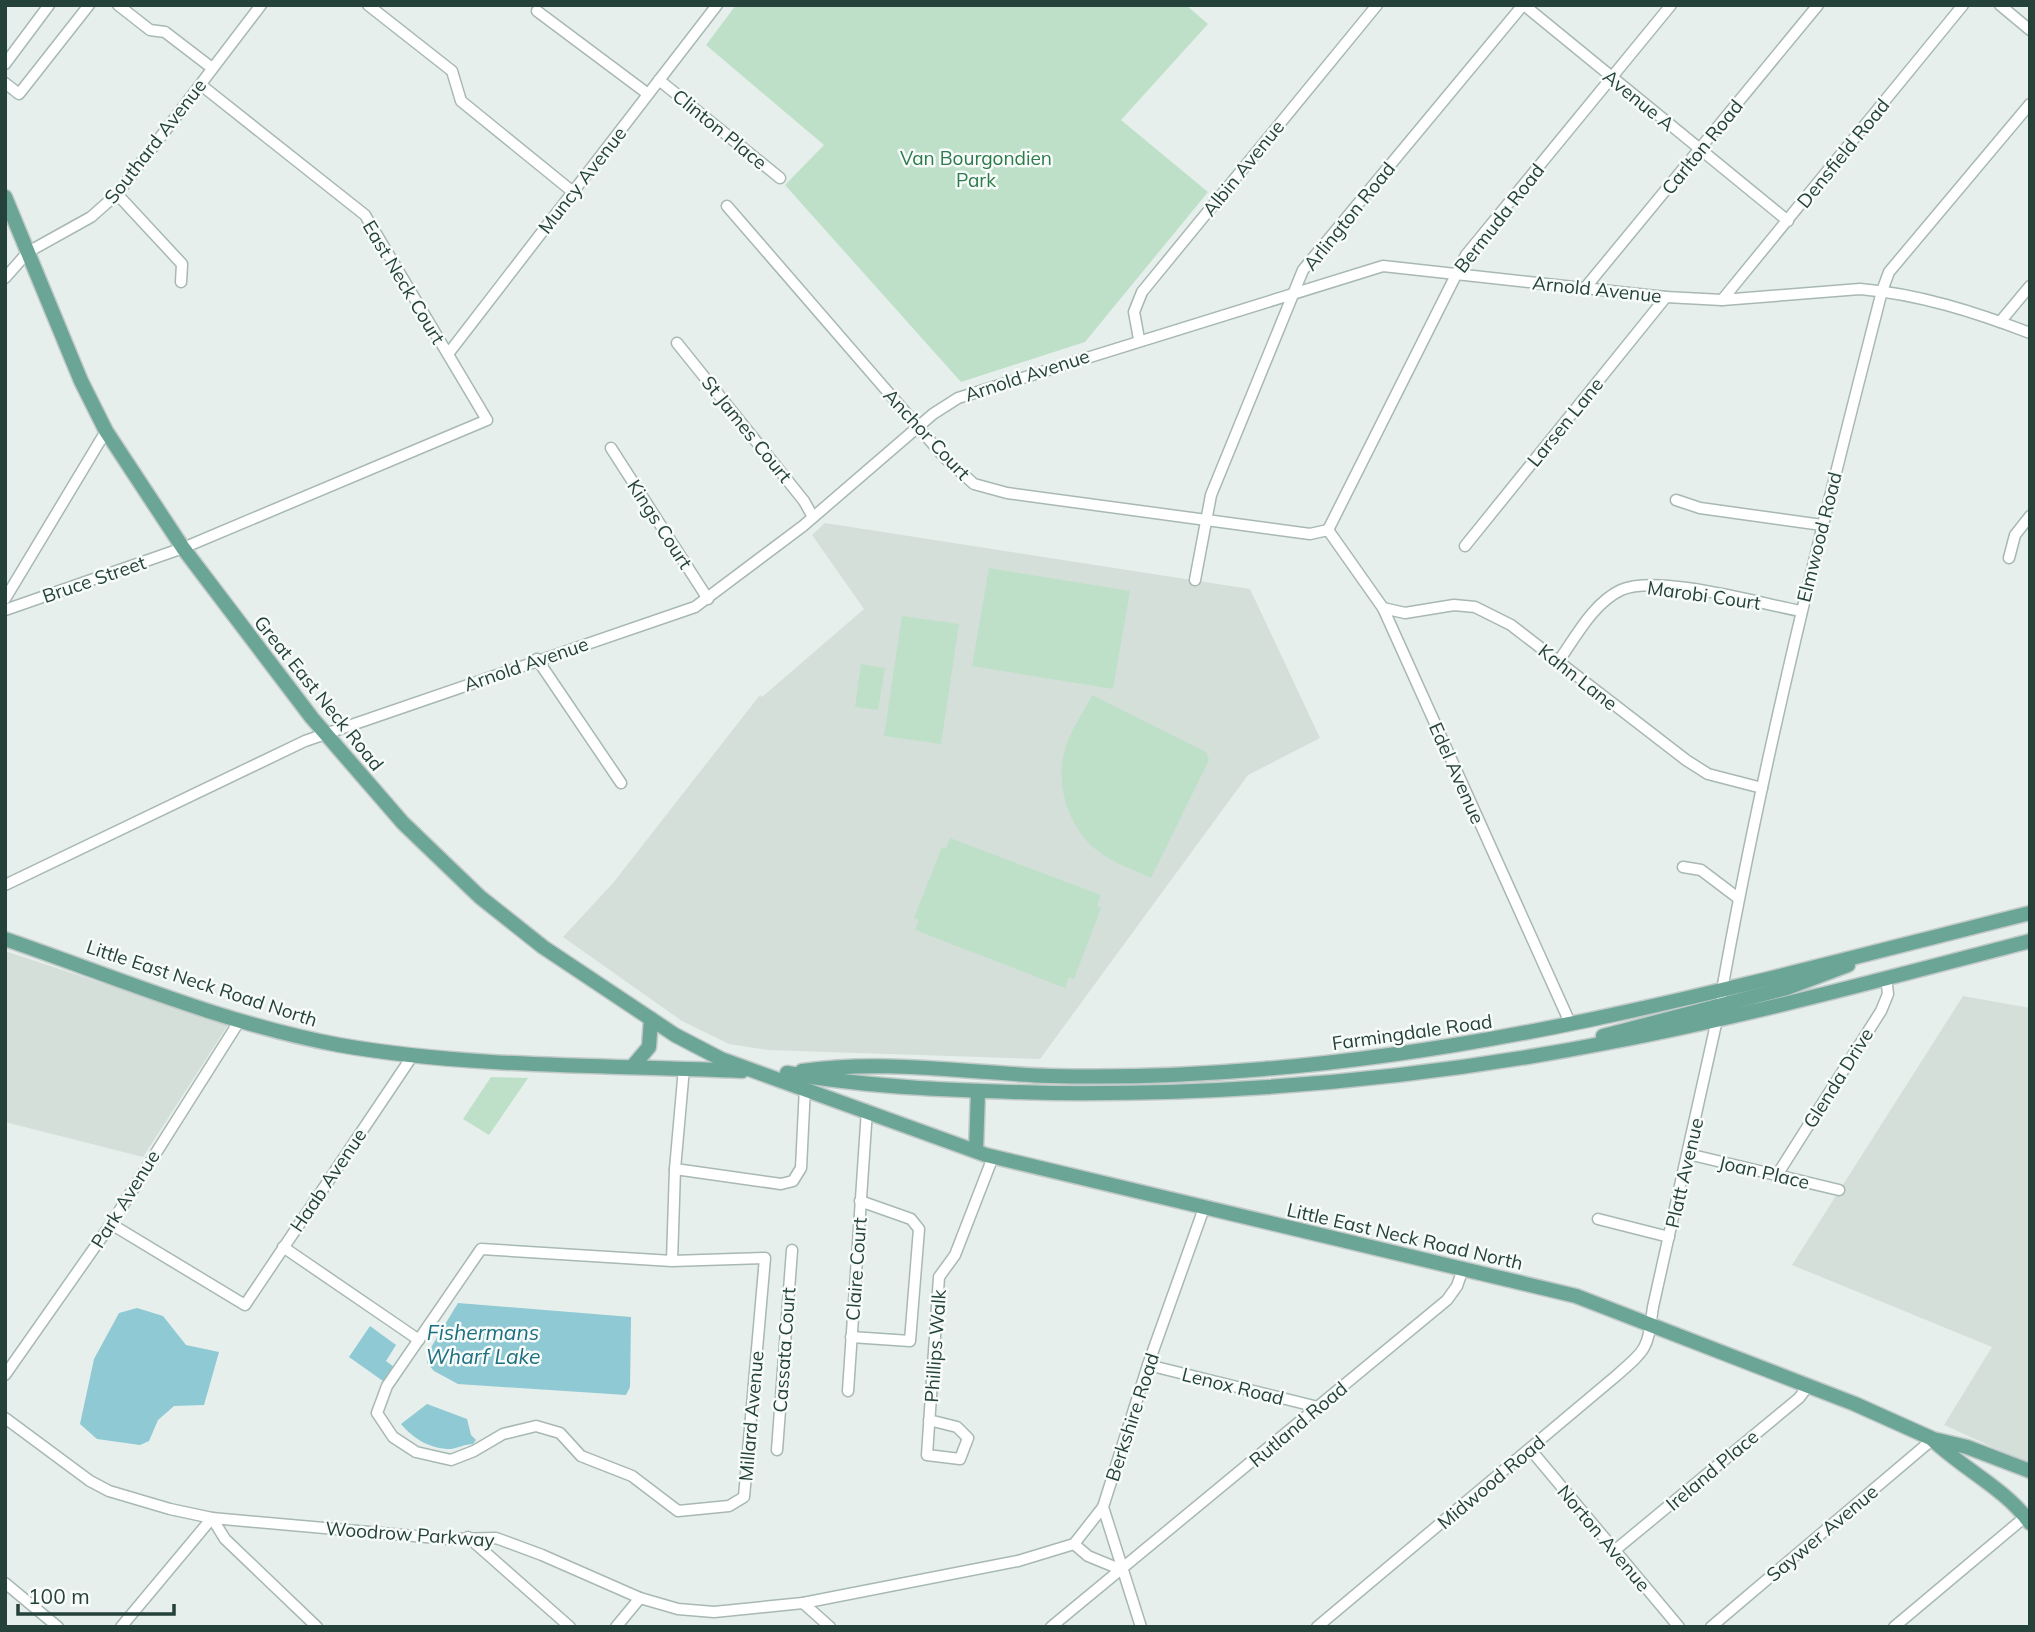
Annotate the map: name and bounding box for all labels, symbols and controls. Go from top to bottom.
street label: Avenue A [1598,64,1680,136]
street label: Southard Avenue [99,74,211,208]
street label: Clinton Place [668,84,772,174]
street label: Densfield Road [1792,93,1894,213]
street label: Carlton Road [1656,95,1748,199]
street label: Albin Avenue [1197,115,1289,221]
street label: Muncy Avenue [533,122,631,238]
park label: Van Bourgondien Park [900,146,1052,192]
street label: Arlington Road [1298,157,1400,275]
street label: Bermuda Road [1449,159,1549,277]
street label: East Neck Court [358,216,451,349]
street label: Arnold Avenue [1531,270,1663,308]
street label: Arnold Avenue [962,344,1092,406]
street label: St James Court [697,371,798,488]
street label: Larsen Lane [1522,373,1608,471]
street label: Anchor Court [878,383,976,485]
street label: Elmwood Road [1791,469,1847,605]
street label: Kings Court [622,475,698,573]
street label: Bruce Street [39,550,149,608]
street label: Marobi Court [1646,575,1763,615]
street label: Great East Neck Road [249,611,389,775]
street label: Arnold Avenue [461,632,591,696]
street label: Kahn Lane [1534,639,1622,715]
street label: Edel Avenue [1424,719,1490,827]
street label: Little East Neck Road North [83,934,321,1032]
street label: Farmingdale Road [1330,1009,1494,1055]
street label: Glenda Drive [1798,1023,1878,1133]
street label: Platt Avenue [1660,1115,1708,1231]
street label: Haab Avenue [285,1124,371,1236]
street label: Park Avenue [85,1146,165,1252]
street label: Joan Place [1716,1150,1812,1194]
street label: Little East Neck Road North [1285,1197,1525,1275]
street label: Claire Court [840,1216,872,1322]
street label: Cassata Court [768,1286,800,1413]
street label: Phillips Walk [919,1289,951,1403]
water label: Fishermans Wharf Lake [425,1319,541,1369]
street label: Millard Avenue [733,1350,769,1482]
street label: Berkshire Road [1100,1350,1164,1484]
street label: Lenox Road [1180,1362,1286,1410]
street label: Rutland Road [1244,1376,1352,1472]
street label: Ireland Place [1661,1424,1763,1516]
street label: Midwood Road [1432,1430,1550,1534]
street label: Saywer Avenue [1761,1479,1883,1587]
street label: Norton Avenue [1552,1480,1656,1596]
street label: Woodrow Parkway [325,1516,495,1552]
scale bar [18,1572,173,1616]
text: 100 m [28,1583,90,1609]

